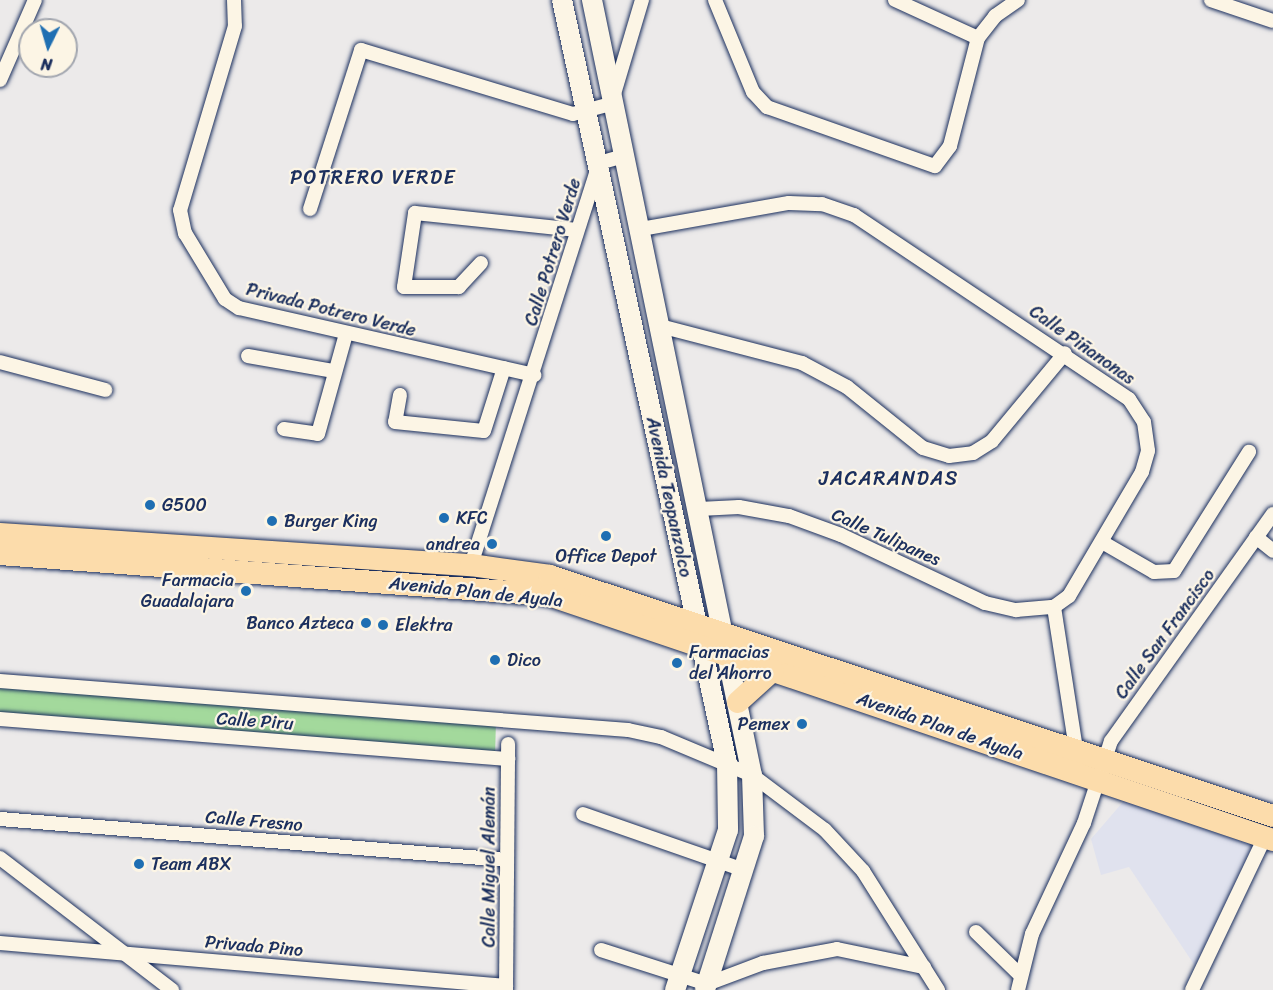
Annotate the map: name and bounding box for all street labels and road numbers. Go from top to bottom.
street label: Calle Potrero Verde [520,175,586,329]
street label: Privada Potrero Verde [244,278,418,342]
street label: Calle Piñanonas [1025,301,1139,389]
street label: Avenida Teopanzolco [641,415,697,579]
street label: Calle Tulipanes [828,503,944,571]
street label: Calle San Francisco [1111,565,1219,703]
street label: Avenida Plan de Ayala [388,572,564,612]
street label: Avenida Plan de Ayala [854,687,1026,765]
street label: Calle Piru [216,708,294,734]
street label: Calle Miguel Alemán [478,787,500,947]
street label: Calle Fresno [204,806,304,836]
street label: Privada Pino [204,931,304,961]

